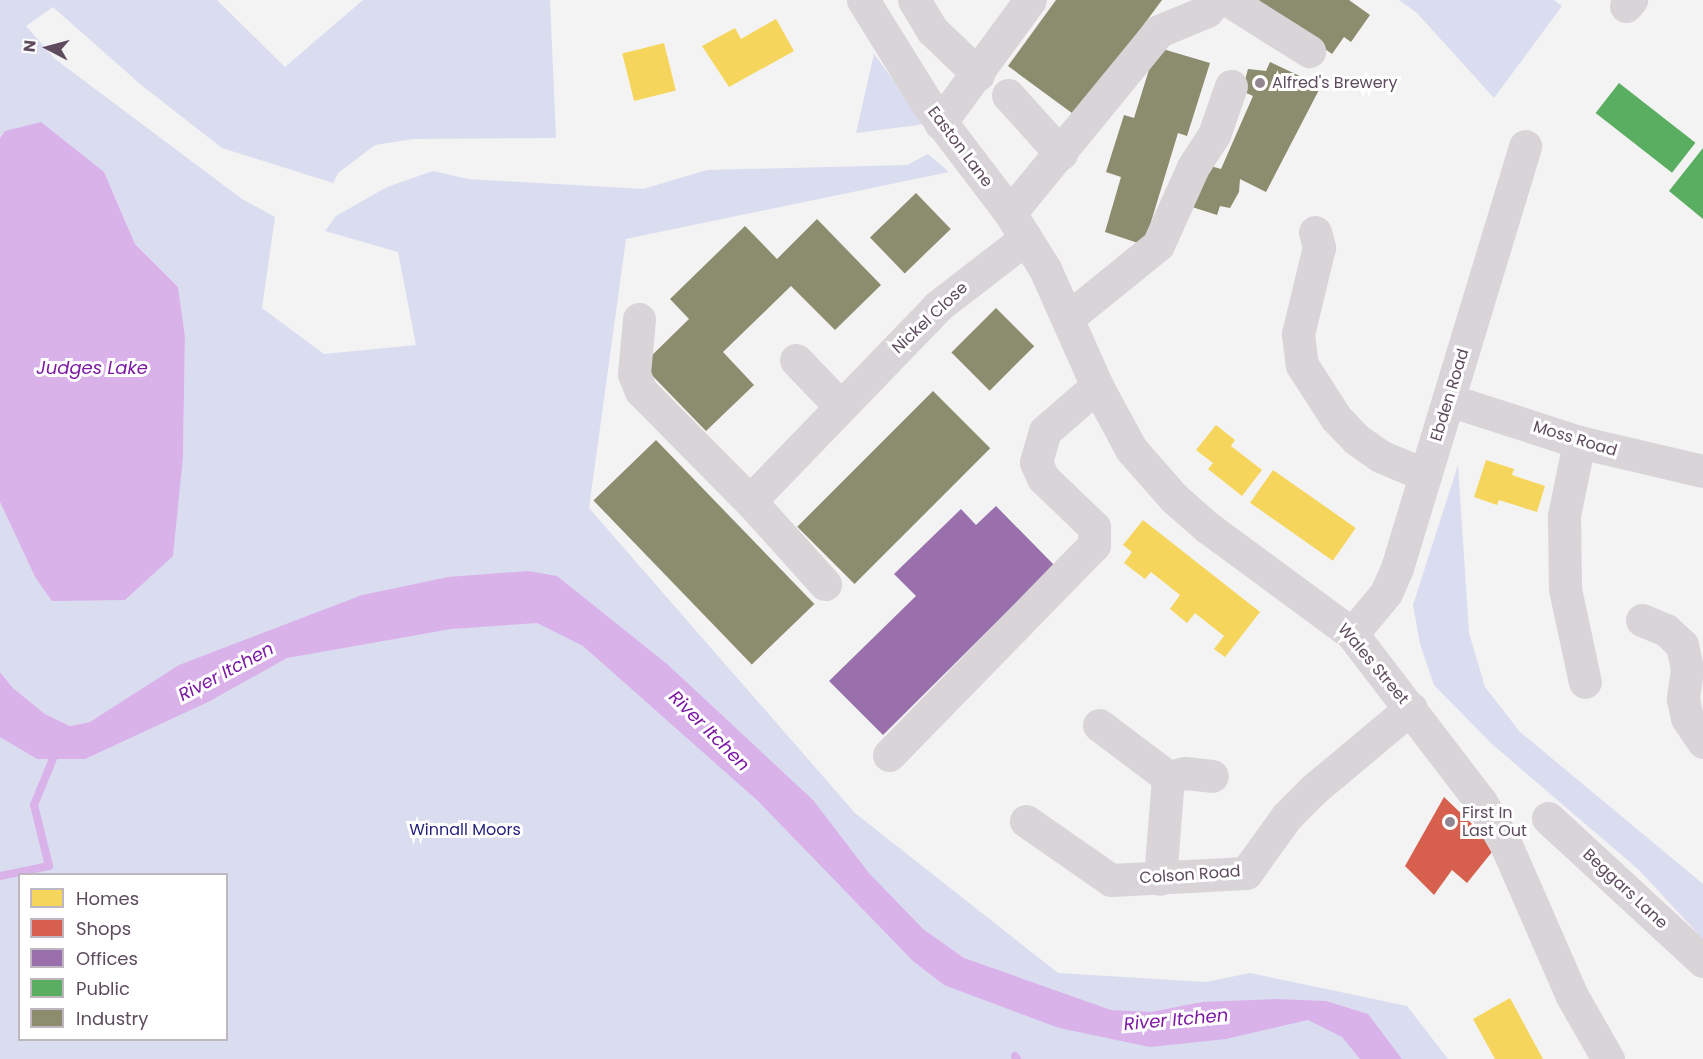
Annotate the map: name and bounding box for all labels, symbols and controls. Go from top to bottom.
north arrow [18,18,78,78]
text: N [18,39,42,53]
place label: Alfred's Brewery [1272,73,1398,93]
marker: Alfred's Brewery [1253,76,1267,90]
street label: Easton Lane [923,103,997,191]
street label: Nickel Close [888,278,972,358]
street label: Ebden Road [1427,346,1473,444]
water label: Judges Lake [36,357,148,379]
street label: Moss Road [1531,417,1619,461]
street label: Wales Street [1334,620,1412,708]
water label: River Itchen [175,638,277,706]
water label: River Itchen [664,686,754,776]
place label: First In Last Out [1462,803,1527,841]
marker: First In Last Out [1443,815,1457,829]
park label: Winnall Moors [409,820,521,840]
street label: Beggars Lane [1579,845,1671,933]
street label: Colson Road [1139,862,1241,888]
legend [18,873,228,1041]
text: Homes [76,886,139,911]
text: Shops [76,916,131,941]
text: Offices [76,946,138,971]
text: Public [76,976,130,1001]
water label: River Itchen [1123,1005,1229,1035]
text: Industry [76,1006,148,1031]

